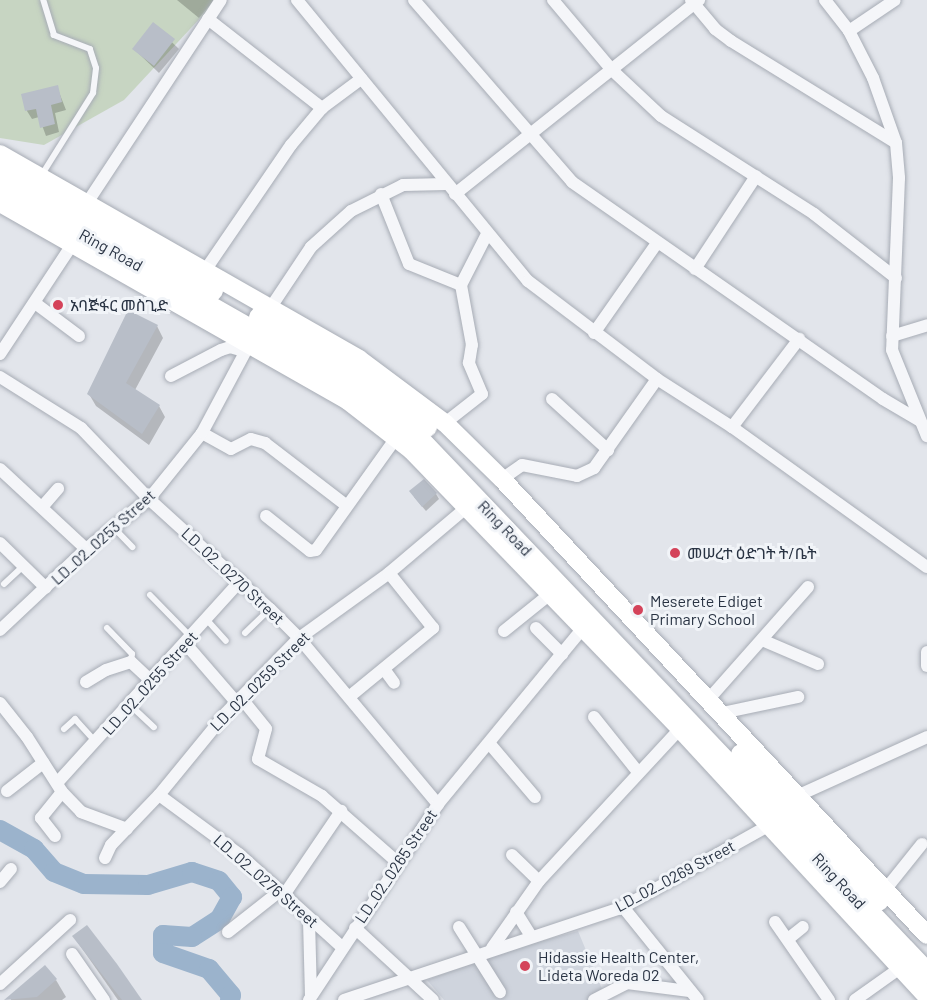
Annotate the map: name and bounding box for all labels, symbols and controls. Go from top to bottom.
street label: Ring Road [76,225,146,275]
place label: አባጅፋር መስጊድ [70,295,168,315]
marker: አባጅፋር መስጊድ [51,298,65,312]
street label: LD_02_0253 Street [47,485,159,589]
street label: Ring Road [474,496,536,560]
street label: LD_02_0270 Street [178,524,288,628]
place label: መሠረተ ዕድገት ት/ቤት [687,543,817,563]
marker: መሠረተ ዕድገት ት/ቤት [668,546,682,560]
place label: Meserete Ediget Primary School [650,591,763,629]
marker: Meserete Ediget Primary School [631,603,645,617]
street label: LD_02_0255 Street [98,627,202,739]
street label: LD_02_0259 Street [206,627,314,735]
street label: LD_02_0265 Street [351,805,441,927]
street label: LD_02_0276 Street [210,830,322,932]
street label: LD_02_0269 Street [612,836,738,916]
street label: Ring Road [808,849,870,913]
place label: Hidassie Health Center, Lideta Woreda 02 [538,947,699,985]
marker: Hidassie Health Center, Lideta Woreda 02 [516,957,534,975]

